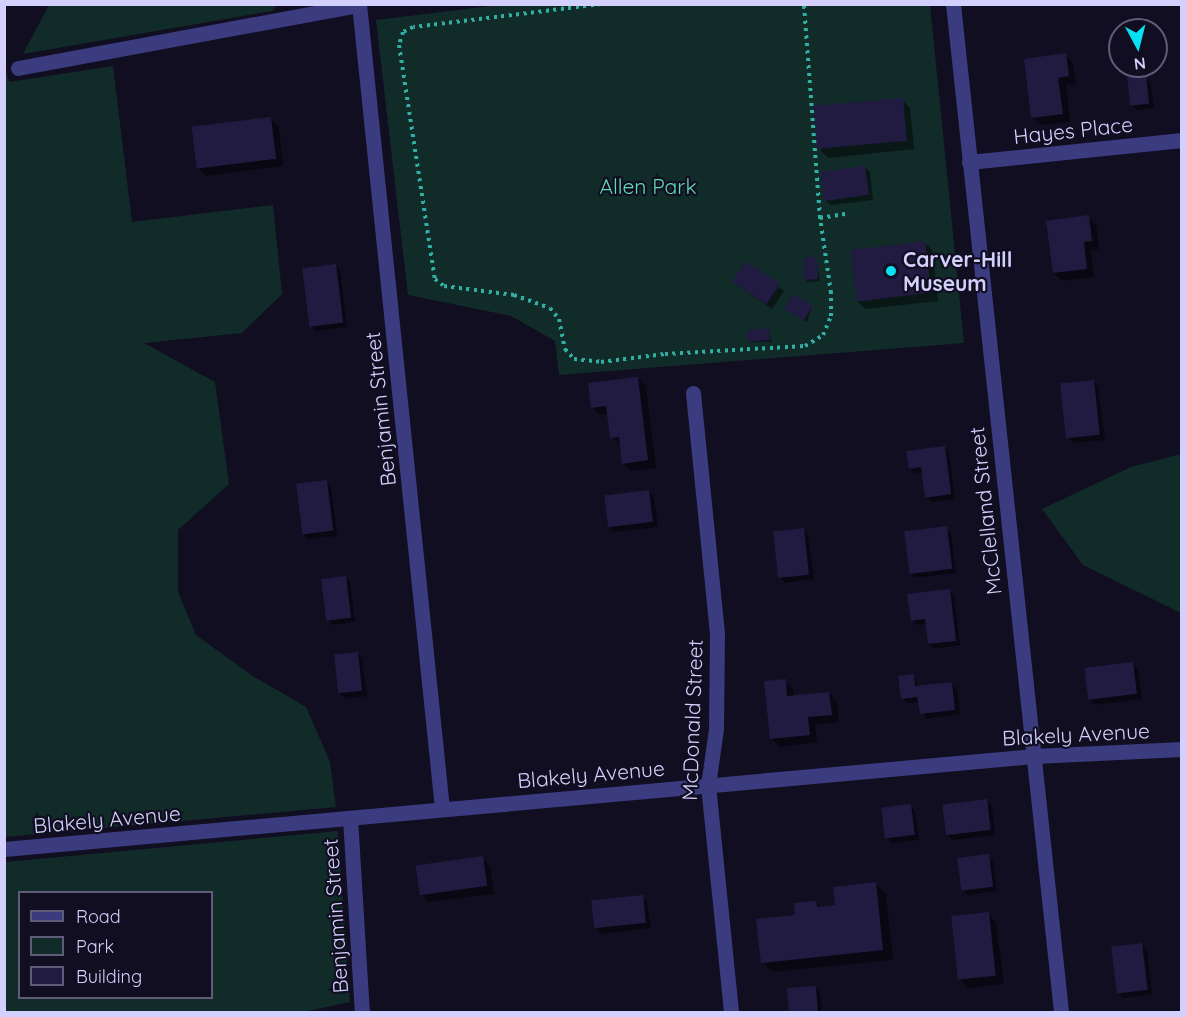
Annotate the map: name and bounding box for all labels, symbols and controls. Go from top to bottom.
north arrow [1108,18,1168,78]
text: N [1133,53,1147,75]
street label: Hayes Place [1012,111,1134,149]
park label: Allen Park [599,173,697,199]
place label: Carver-Hill Museum [903,246,1012,296]
marker: Carver-Hill Museum [884,264,898,278]
street label: Benjamin Street [359,331,401,487]
street label: McClelland Street [964,426,1006,596]
street label: McDonald Street [677,639,707,801]
street label: Blakely Avenue [1002,718,1150,750]
street label: Blakely Avenue [516,755,666,793]
street label: Blakely Avenue [32,800,182,838]
street label: Benjamin Street [317,838,353,994]
legend [18,891,213,999]
text: Road [76,905,121,928]
text: Park [76,935,114,958]
text: Building [76,965,142,988]

